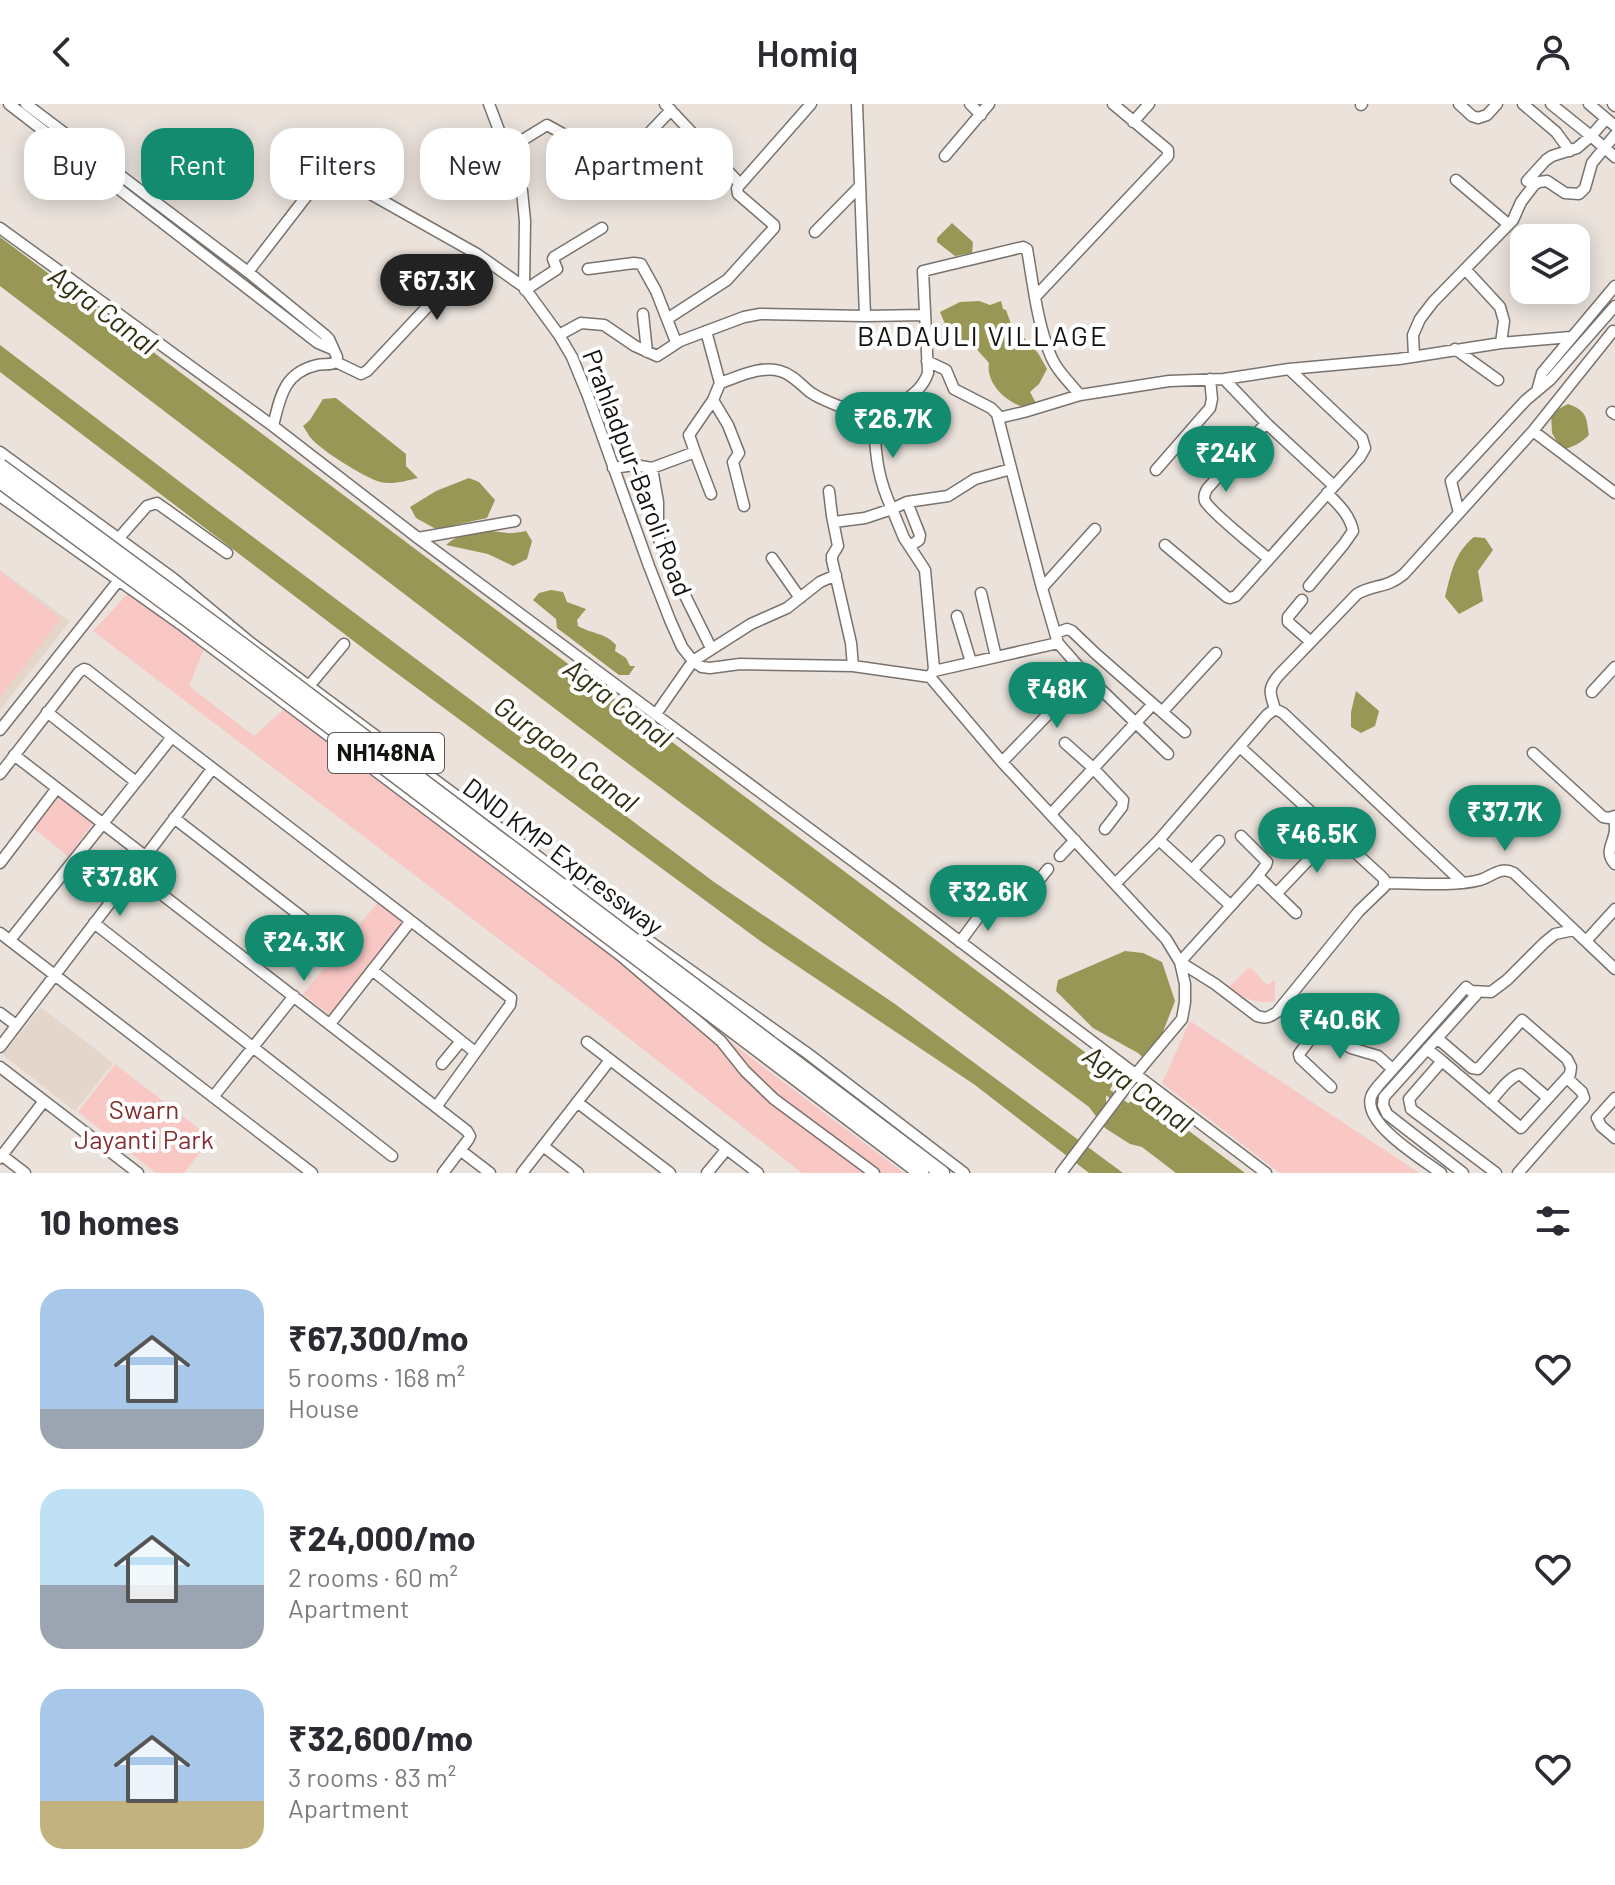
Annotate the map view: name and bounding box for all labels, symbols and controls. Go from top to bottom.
icon: back [40,30,84,74]
icon: person [1531,30,1575,74]
text: Homiq [756,31,859,74]
chip: Buy [24,128,125,200]
chip: Rent [141,128,254,200]
chip: Filters [270,128,404,200]
chip: New [420,128,530,200]
chip: Apartment [546,128,733,200]
map controls [1510,224,1590,304]
button: layers [1510,224,1590,304]
pin: ₹67.3K [372,254,502,322]
water label: Agra Canal [43,257,165,361]
text: ₹67.3K [398,264,476,295]
district label: BADAULI VILLAGE [857,318,1109,352]
street label: Prahladpur-Baroli Road [577,345,700,600]
pin: ₹26.7K [828,392,958,460]
text: ₹26.7K [853,402,933,433]
pin: ₹24K [1179,426,1273,494]
text: ₹24K [1195,436,1257,467]
water label: Agra Canal [558,650,680,754]
pin: ₹48K [1010,662,1104,730]
text: ₹48K [1027,672,1087,703]
water label: Gurgaon Canal [488,688,645,818]
road number: NH148NA [328,733,444,773]
street label: DND KMP Expressway [458,770,670,941]
pin: ₹37.7K [1440,785,1570,853]
text: ₹37.7K [1467,795,1543,826]
pin: ₹46.5K [1252,807,1382,875]
text: ₹46.5K [1276,817,1358,848]
pin: ₹37.8K [55,850,185,918]
text: ₹37.8K [81,860,159,891]
pin: ₹32.6K [923,865,1053,933]
text: ₹32.6K [948,875,1028,906]
pin: ₹24.3K [239,915,369,983]
text: ₹24.3K [263,925,345,956]
pin: ₹40.6K [1275,993,1405,1061]
text: ₹40.6K [1299,1003,1381,1034]
water label: Agra Canal [1077,1037,1200,1139]
park label: Swarn Jayanti Park [74,1093,214,1154]
icon: filters [1531,1199,1575,1243]
text: 10 homes [40,1201,179,1242]
text: ₹67,300/mo [288,1317,469,1358]
icon: home [104,1321,200,1417]
icon: heart [1531,1347,1575,1391]
text: 5 rooms · 168 m² [288,1361,465,1392]
text: House [288,1392,359,1423]
text: ₹24,000/mo [288,1517,476,1558]
icon: home [104,1521,200,1617]
icon: heart [1531,1547,1575,1591]
text: 2 rooms · 60 m² [288,1561,458,1592]
text: Apartment [288,1592,409,1623]
text: ₹32,600/mo [288,1717,473,1758]
icon: home [104,1721,200,1817]
icon: heart [1531,1747,1575,1791]
text: 3 rooms · 83 m² [288,1761,456,1792]
text: Apartment [288,1792,409,1823]

